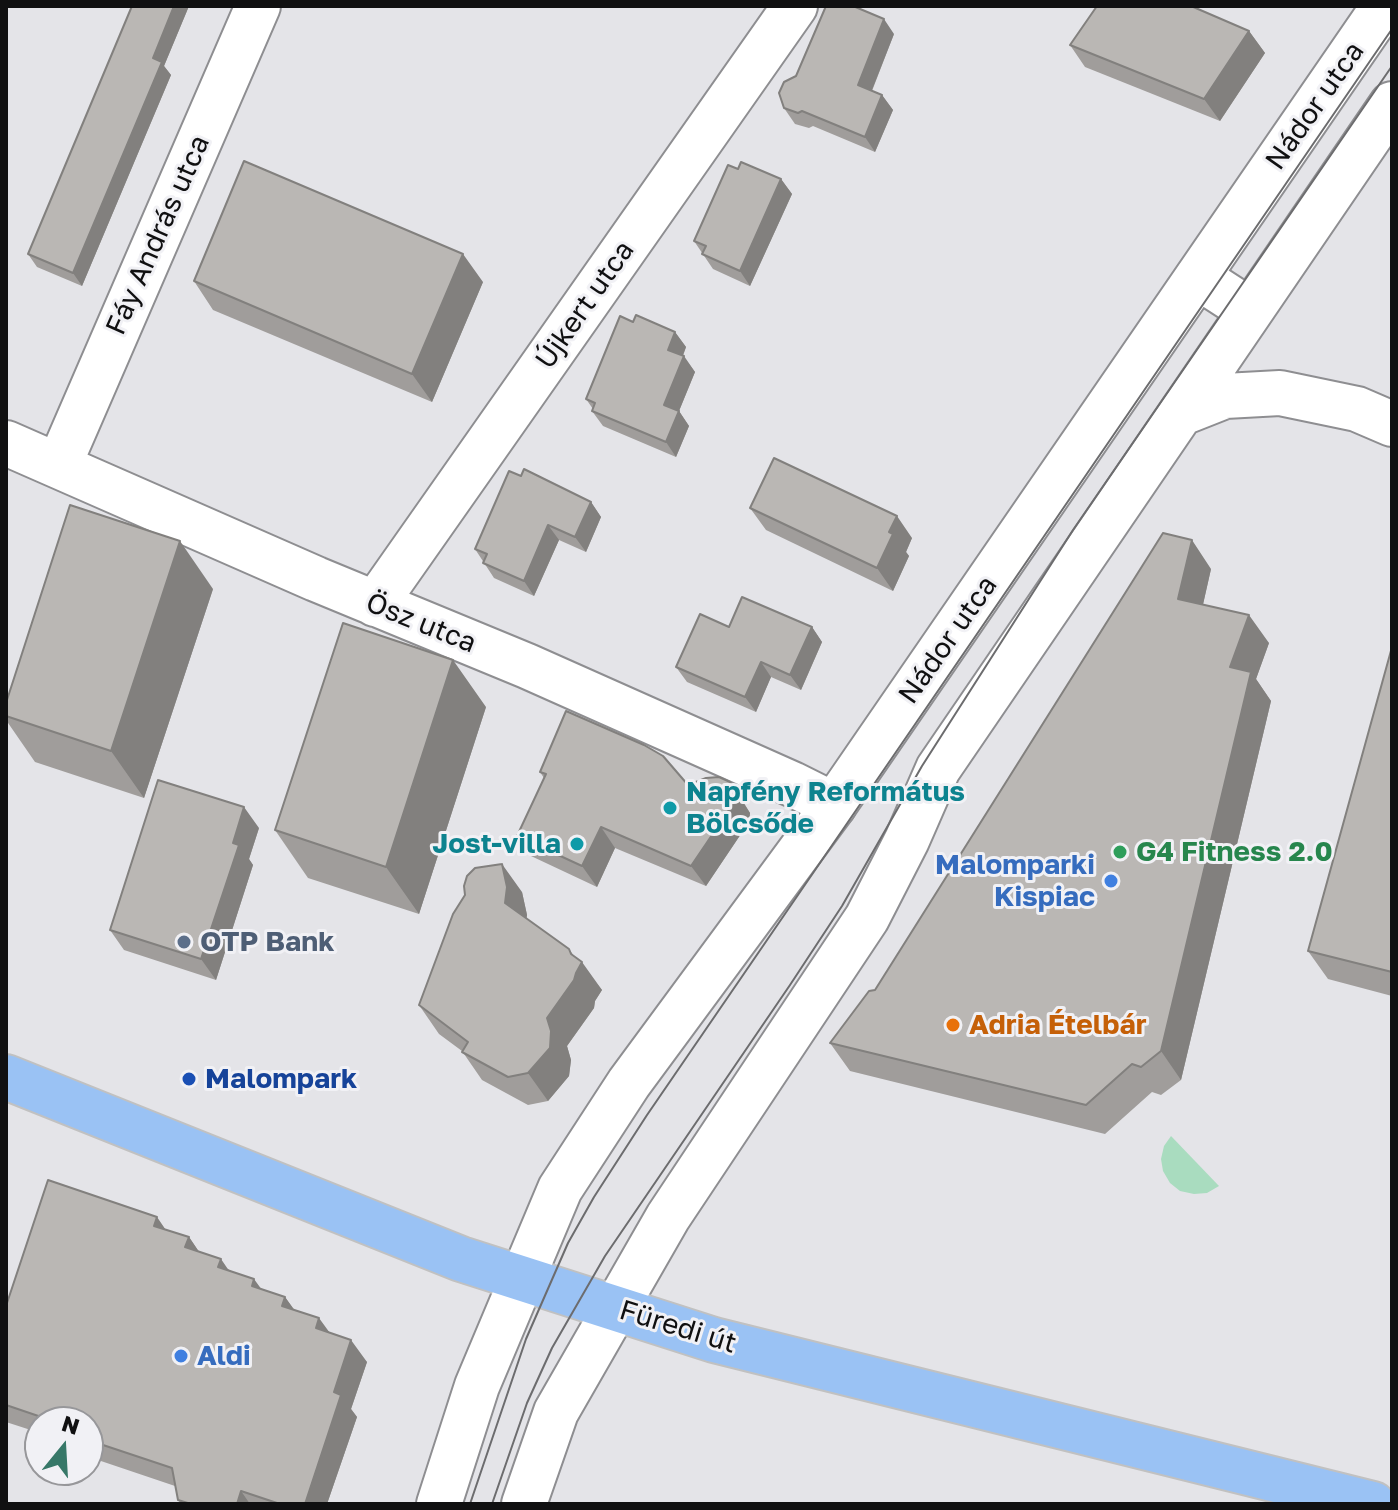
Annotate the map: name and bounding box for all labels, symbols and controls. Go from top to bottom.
street label: Nádor utca [1259,36,1371,176]
street label: Fáy András utca [99,130,217,340]
street label: Újkert utca [529,235,641,375]
street label: Nádor utca [892,570,1004,710]
street label: Ösz utca [361,586,481,660]
place label: Napfény Református Bölcsőde [686,775,965,841]
marker: Napfény Református Bölcsőde [661,799,679,817]
place label: Jost-villa [432,827,561,861]
marker: Jost-villa [568,835,586,853]
place label: G4 Fitness 2.0 [1136,835,1333,869]
marker: G4 Fitness 2.0 [1111,843,1129,861]
place label: Malomparki Kispiac [935,848,1095,914]
marker: Malomparki Kispiac [1102,872,1120,890]
place label: OTP Bank [200,925,334,959]
marker: OTP Bank [175,933,193,951]
place label: Adria Ételbár [969,1008,1147,1042]
marker: Adria Ételbár [944,1016,962,1034]
place label: Malompark [205,1062,357,1096]
marker: Malompark [180,1070,198,1088]
street label: Füredi út [616,1293,740,1361]
place label: Aldi [197,1339,251,1373]
marker: Aldi [172,1347,190,1365]
north arrow [24,1406,104,1486]
text: N [59,1409,83,1440]

